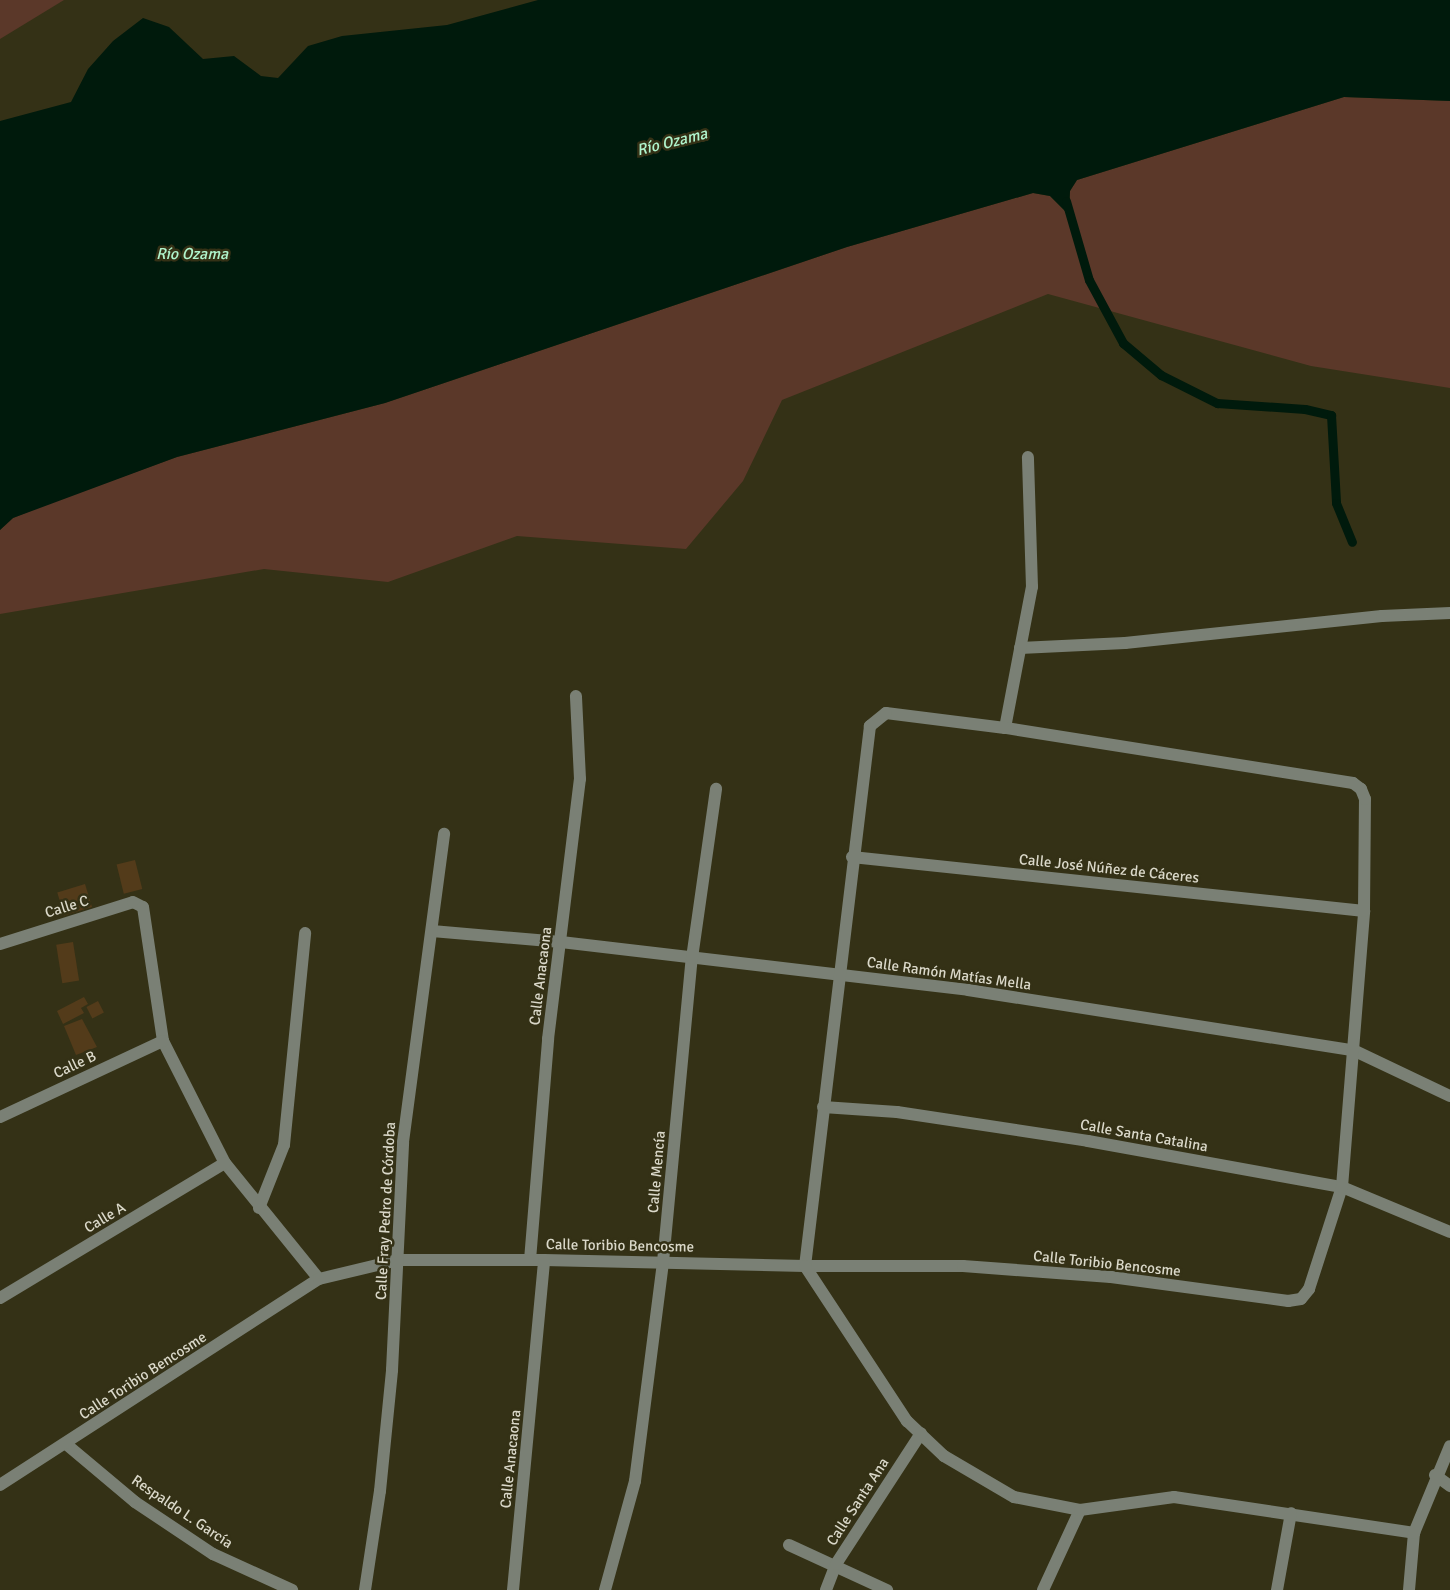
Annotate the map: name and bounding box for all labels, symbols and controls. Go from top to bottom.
water label: Río Ozama [635,124,709,160]
water label: Río Ozama [156,244,228,264]
street label: Calle José Núñez de Cáceres [1018,851,1200,887]
street label: Calle C [43,892,91,922]
street label: Calle Anacaona [526,926,556,1026]
street label: Calle Ramón Matías Mella [866,954,1032,994]
street label: Calle B [51,1047,99,1083]
street label: Calle Santa Catalina [1079,1116,1209,1156]
street label: Calle Fray Pedro de Córdoba [372,1121,400,1301]
street label: Calle Mencía [644,1130,670,1214]
street label: Calle A [81,1199,129,1237]
street label: Calle Toribio Bencosme [546,1236,694,1256]
street label: Calle Toribio Bencosme [1032,1247,1182,1281]
street label: Calle Toribio Bencosme [76,1328,210,1424]
street label: Calle Anacaona [497,1409,525,1509]
street label: Calle Santa Ana [823,1455,893,1549]
street label: Respaldo L. García [128,1472,236,1552]

